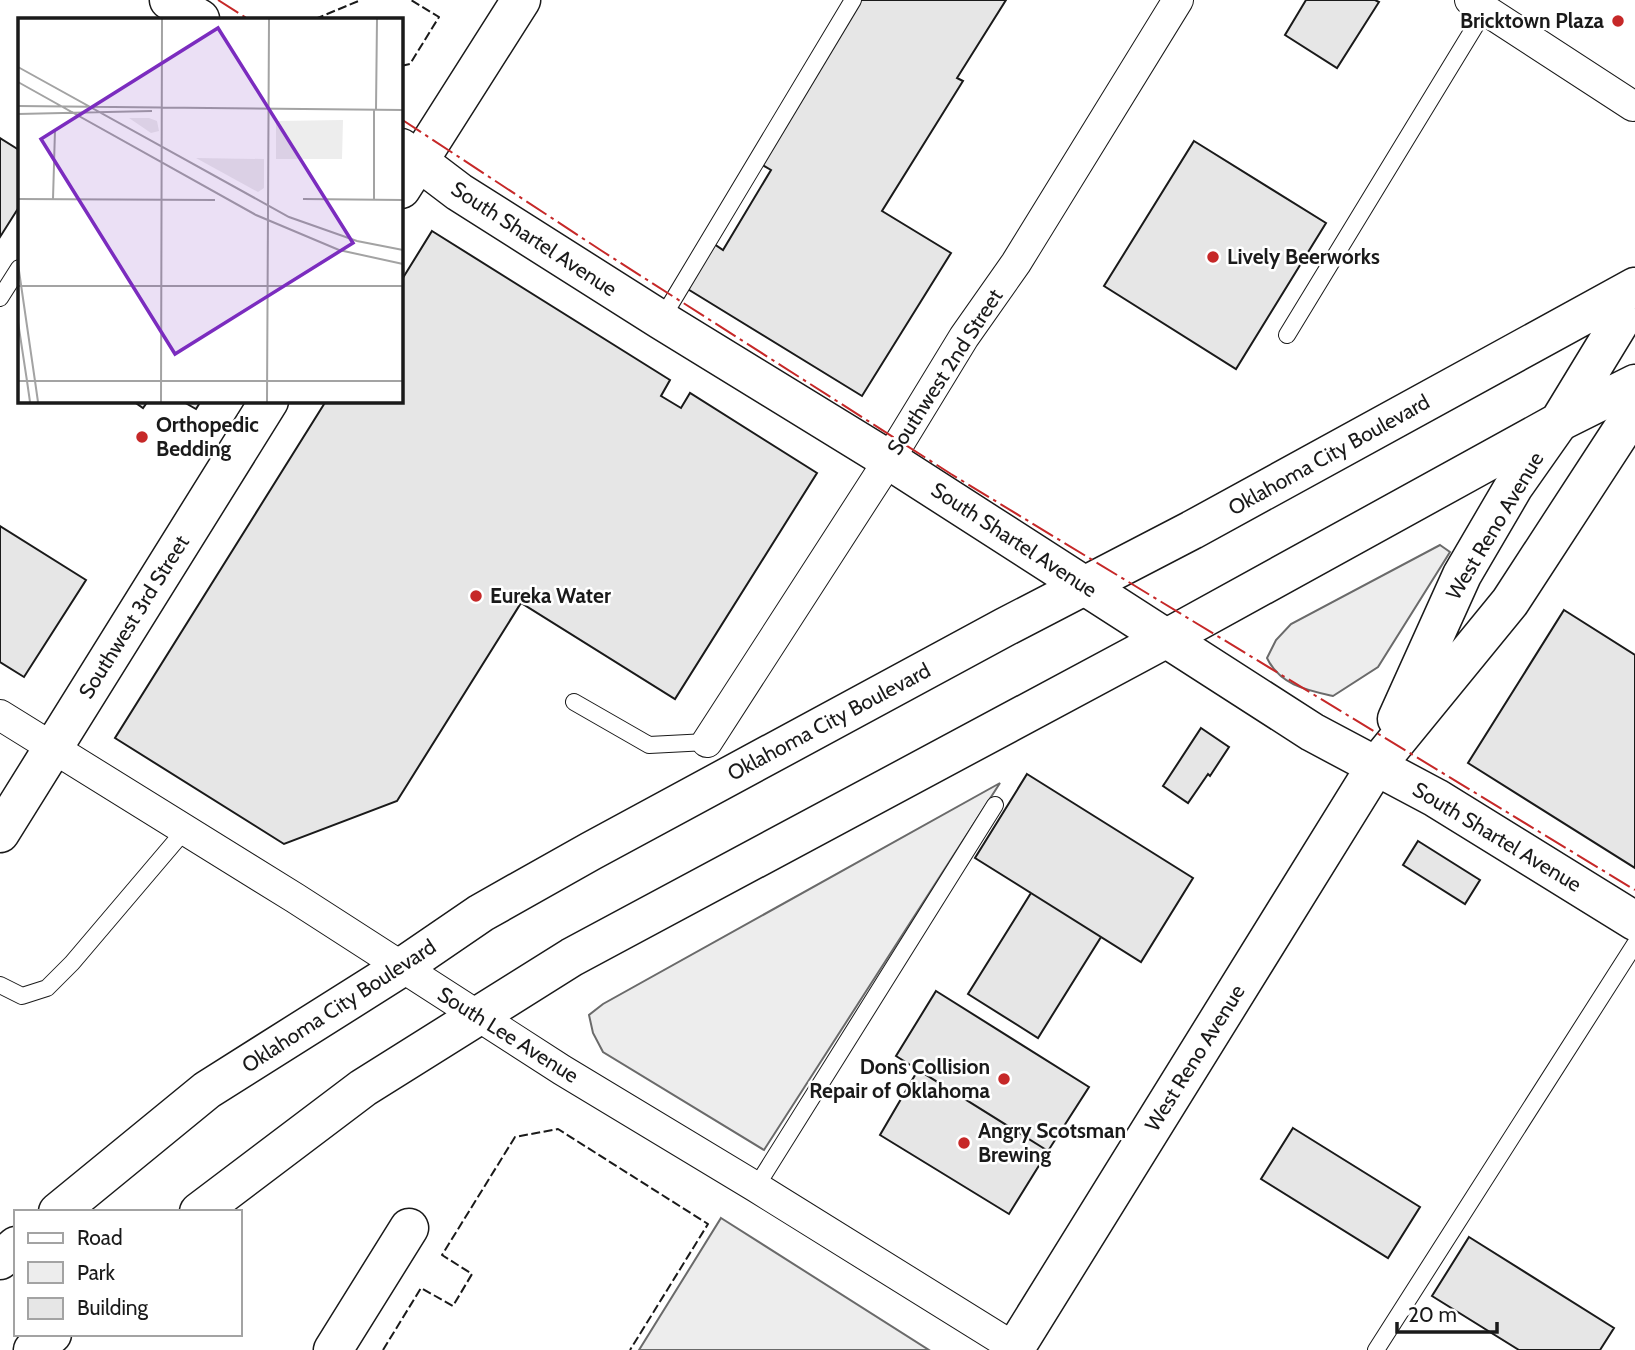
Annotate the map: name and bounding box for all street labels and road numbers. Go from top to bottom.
street label: South Shartel Avenue [447,176,622,302]
street label: Southwest 2nd Street [882,284,1008,459]
street label: Oklahoma City Boulevard [1224,389,1434,520]
street label: West Reno Avenue [1441,447,1549,604]
street label: South Shartel Avenue [927,477,1102,603]
street label: Southwest 3rd Street [73,531,194,703]
street label: Oklahoma City Boulevard [723,657,934,786]
street label: South Shartel Avenue [1408,776,1586,897]
street label: Oklahoma City Boulevard [237,934,440,1078]
street label: West Reno Avenue [1139,980,1250,1136]
street label: South Lee Avenue [433,981,583,1088]

